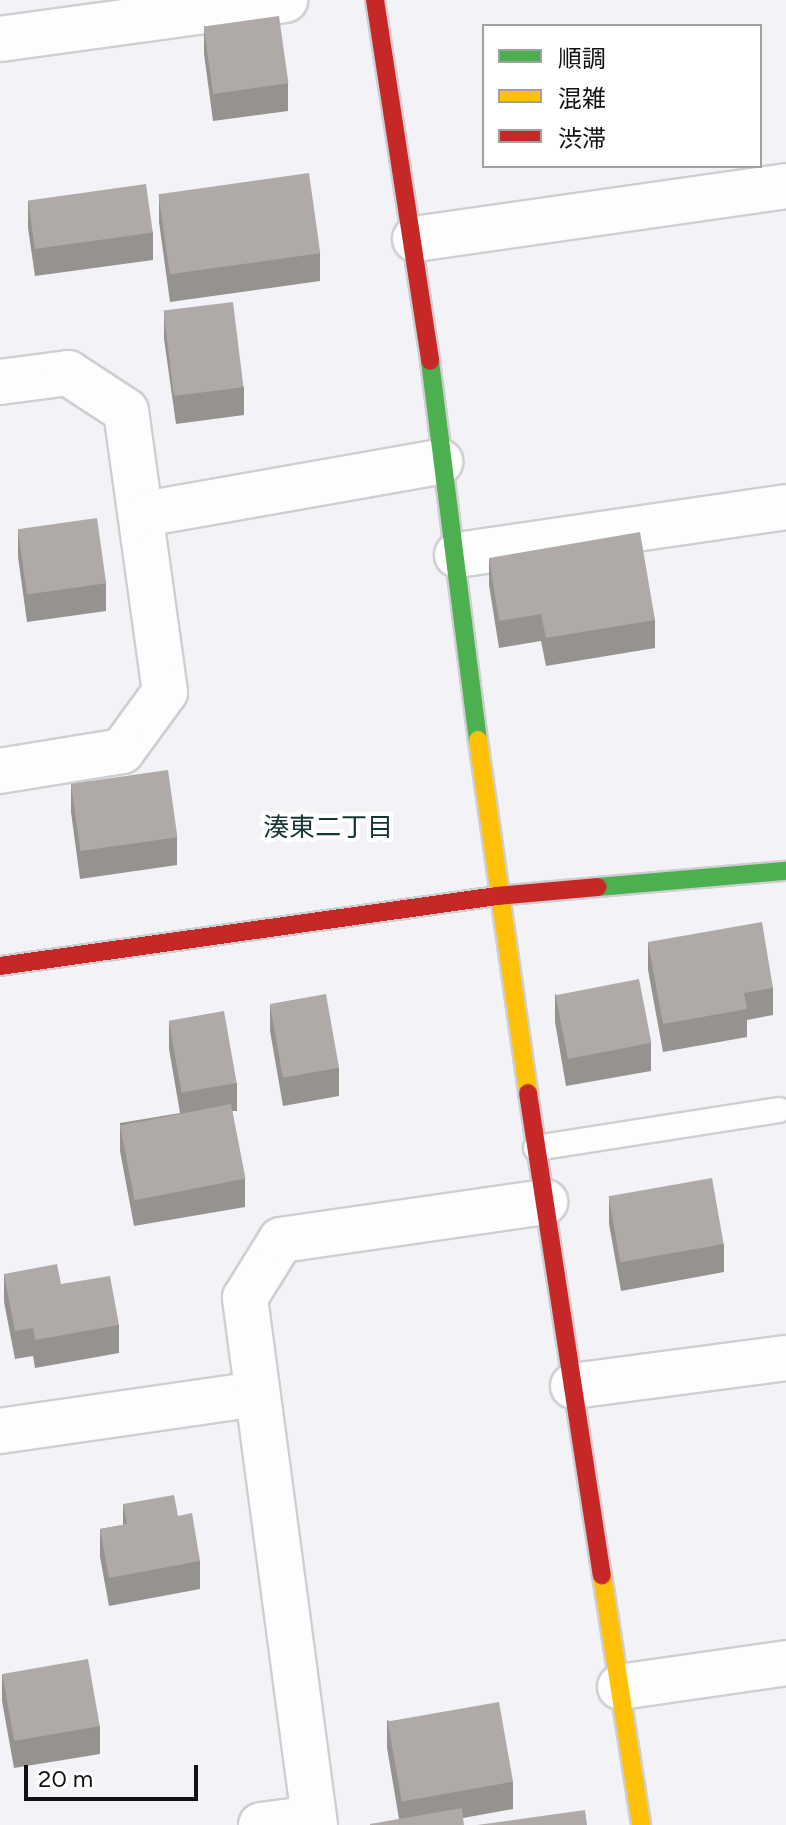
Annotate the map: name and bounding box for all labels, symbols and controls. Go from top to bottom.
legend [482,24,762,168]
text: 順調 [558,44,606,73]
text: 混雑 [558,84,606,113]
text: 渋滞 [558,124,606,153]
district label: 湊東二丁目 [263,812,393,844]
scale bar [28,1749,202,1799]
text: 20 m [38,1764,93,1793]

